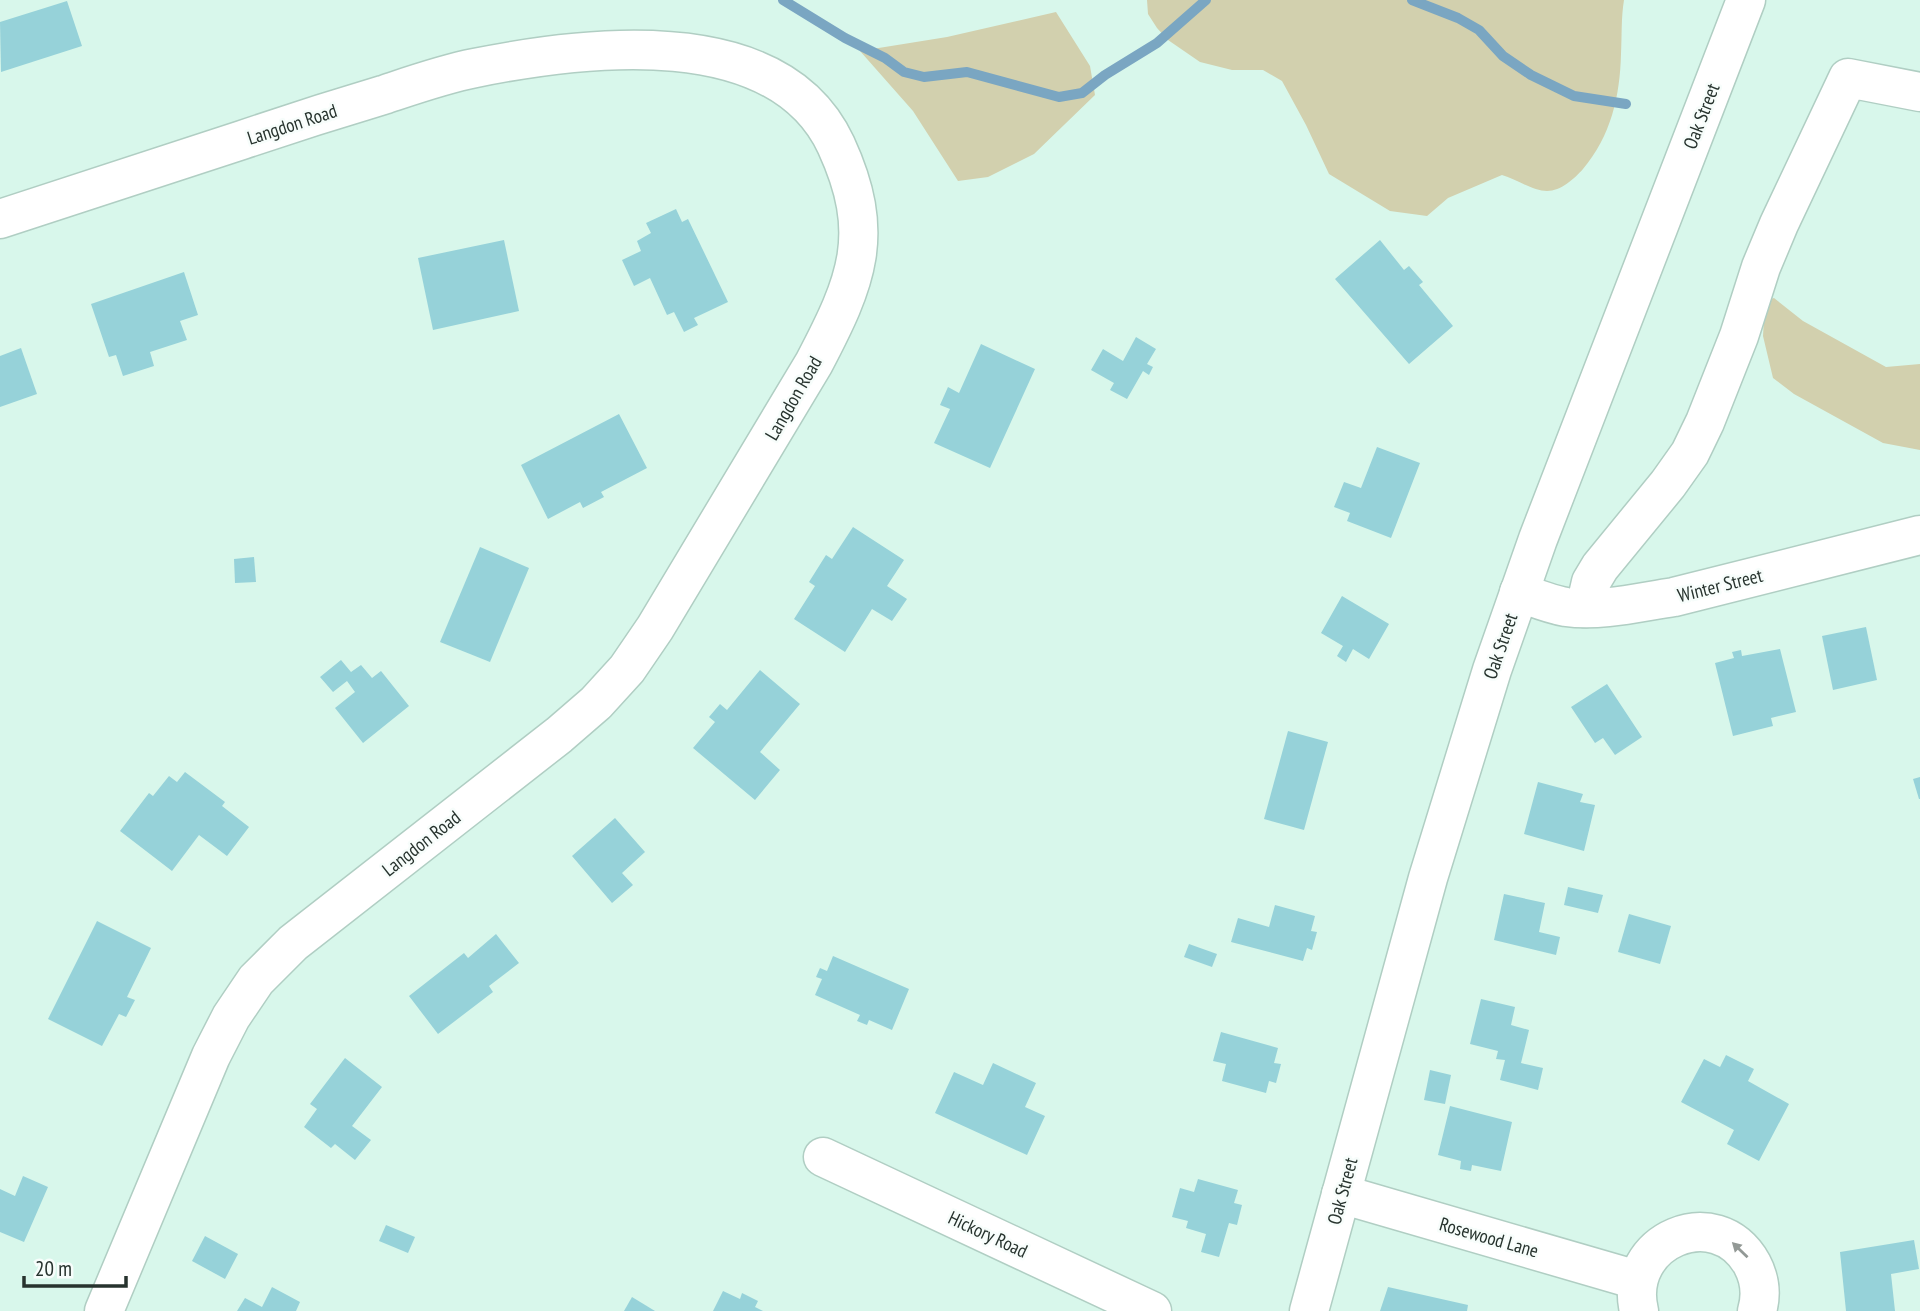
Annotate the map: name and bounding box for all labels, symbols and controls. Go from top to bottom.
street label: Oak Street [1678,79,1725,152]
street label: Langdon Road [244,98,340,150]
street label: Langdon Road [759,352,827,444]
street label: Winter Street [1675,563,1766,607]
street label: Oak Street [1478,609,1523,682]
street label: Langdon Road [377,805,465,881]
street label: Oak Street [1322,1154,1363,1227]
street label: Hickory Road [945,1205,1031,1263]
street label: Rosewood Lane [1437,1211,1541,1263]
one-way arrow [1731,1241,1748,1258]
scale bar [24,1244,126,1288]
text: 20 m [35,1255,72,1282]

